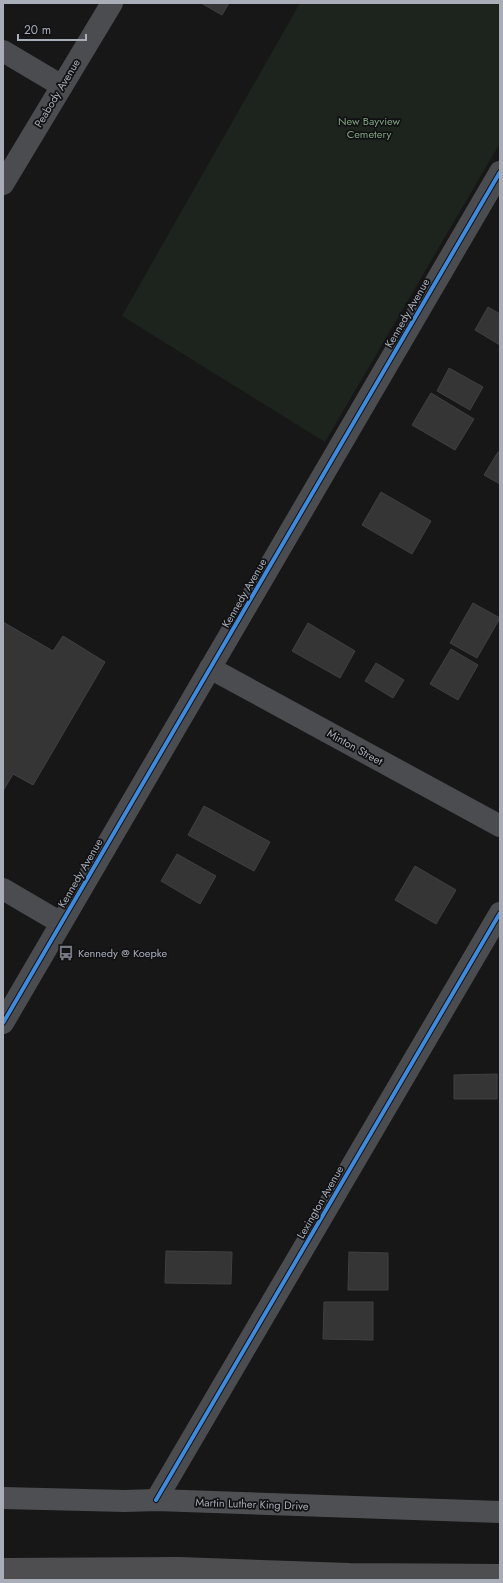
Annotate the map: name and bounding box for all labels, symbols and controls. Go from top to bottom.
scale bar [18,16,86,42]
text: 20 m [24,21,51,39]
street label: Peabody Avenue [30,55,84,130]
park label: New Bayview Cemetery [338,113,401,142]
street label: Kennedy Avenue [381,275,433,351]
street label: Kennedy Avenue [218,555,270,631]
street label: Minton Street [324,725,386,769]
street label: Kennedy Avenue [54,835,106,911]
bus stop icon: Kennedy @ Koepke [57,944,75,962]
place label: Kennedy @ Koepke [78,945,167,961]
street label: Lexington Avenue [293,1162,348,1241]
street label: Martin Luther King Drive [195,1494,309,1514]

